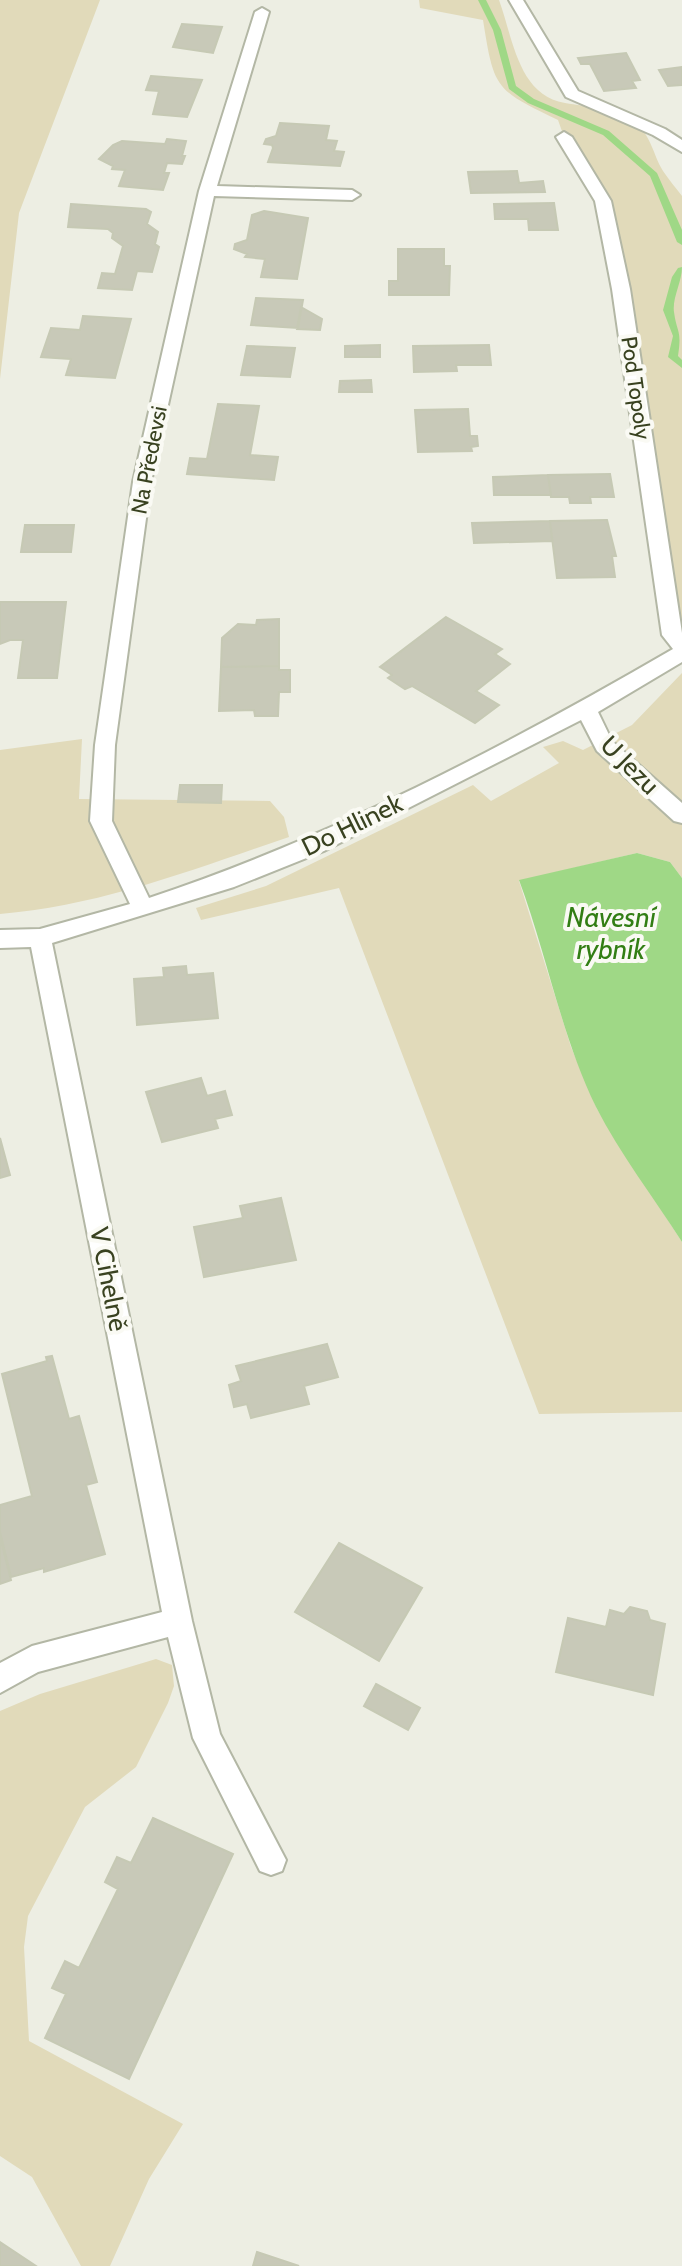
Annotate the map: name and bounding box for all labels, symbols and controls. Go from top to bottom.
street label: Pod Topoly [615,335,657,441]
street label: Na Předevsi [125,404,173,516]
street label: U Jezu [594,729,666,801]
street label: Do Hlinek [296,787,408,863]
water label: Návesní rybník [566,900,658,966]
street label: V Cihelně [83,1224,135,1334]

